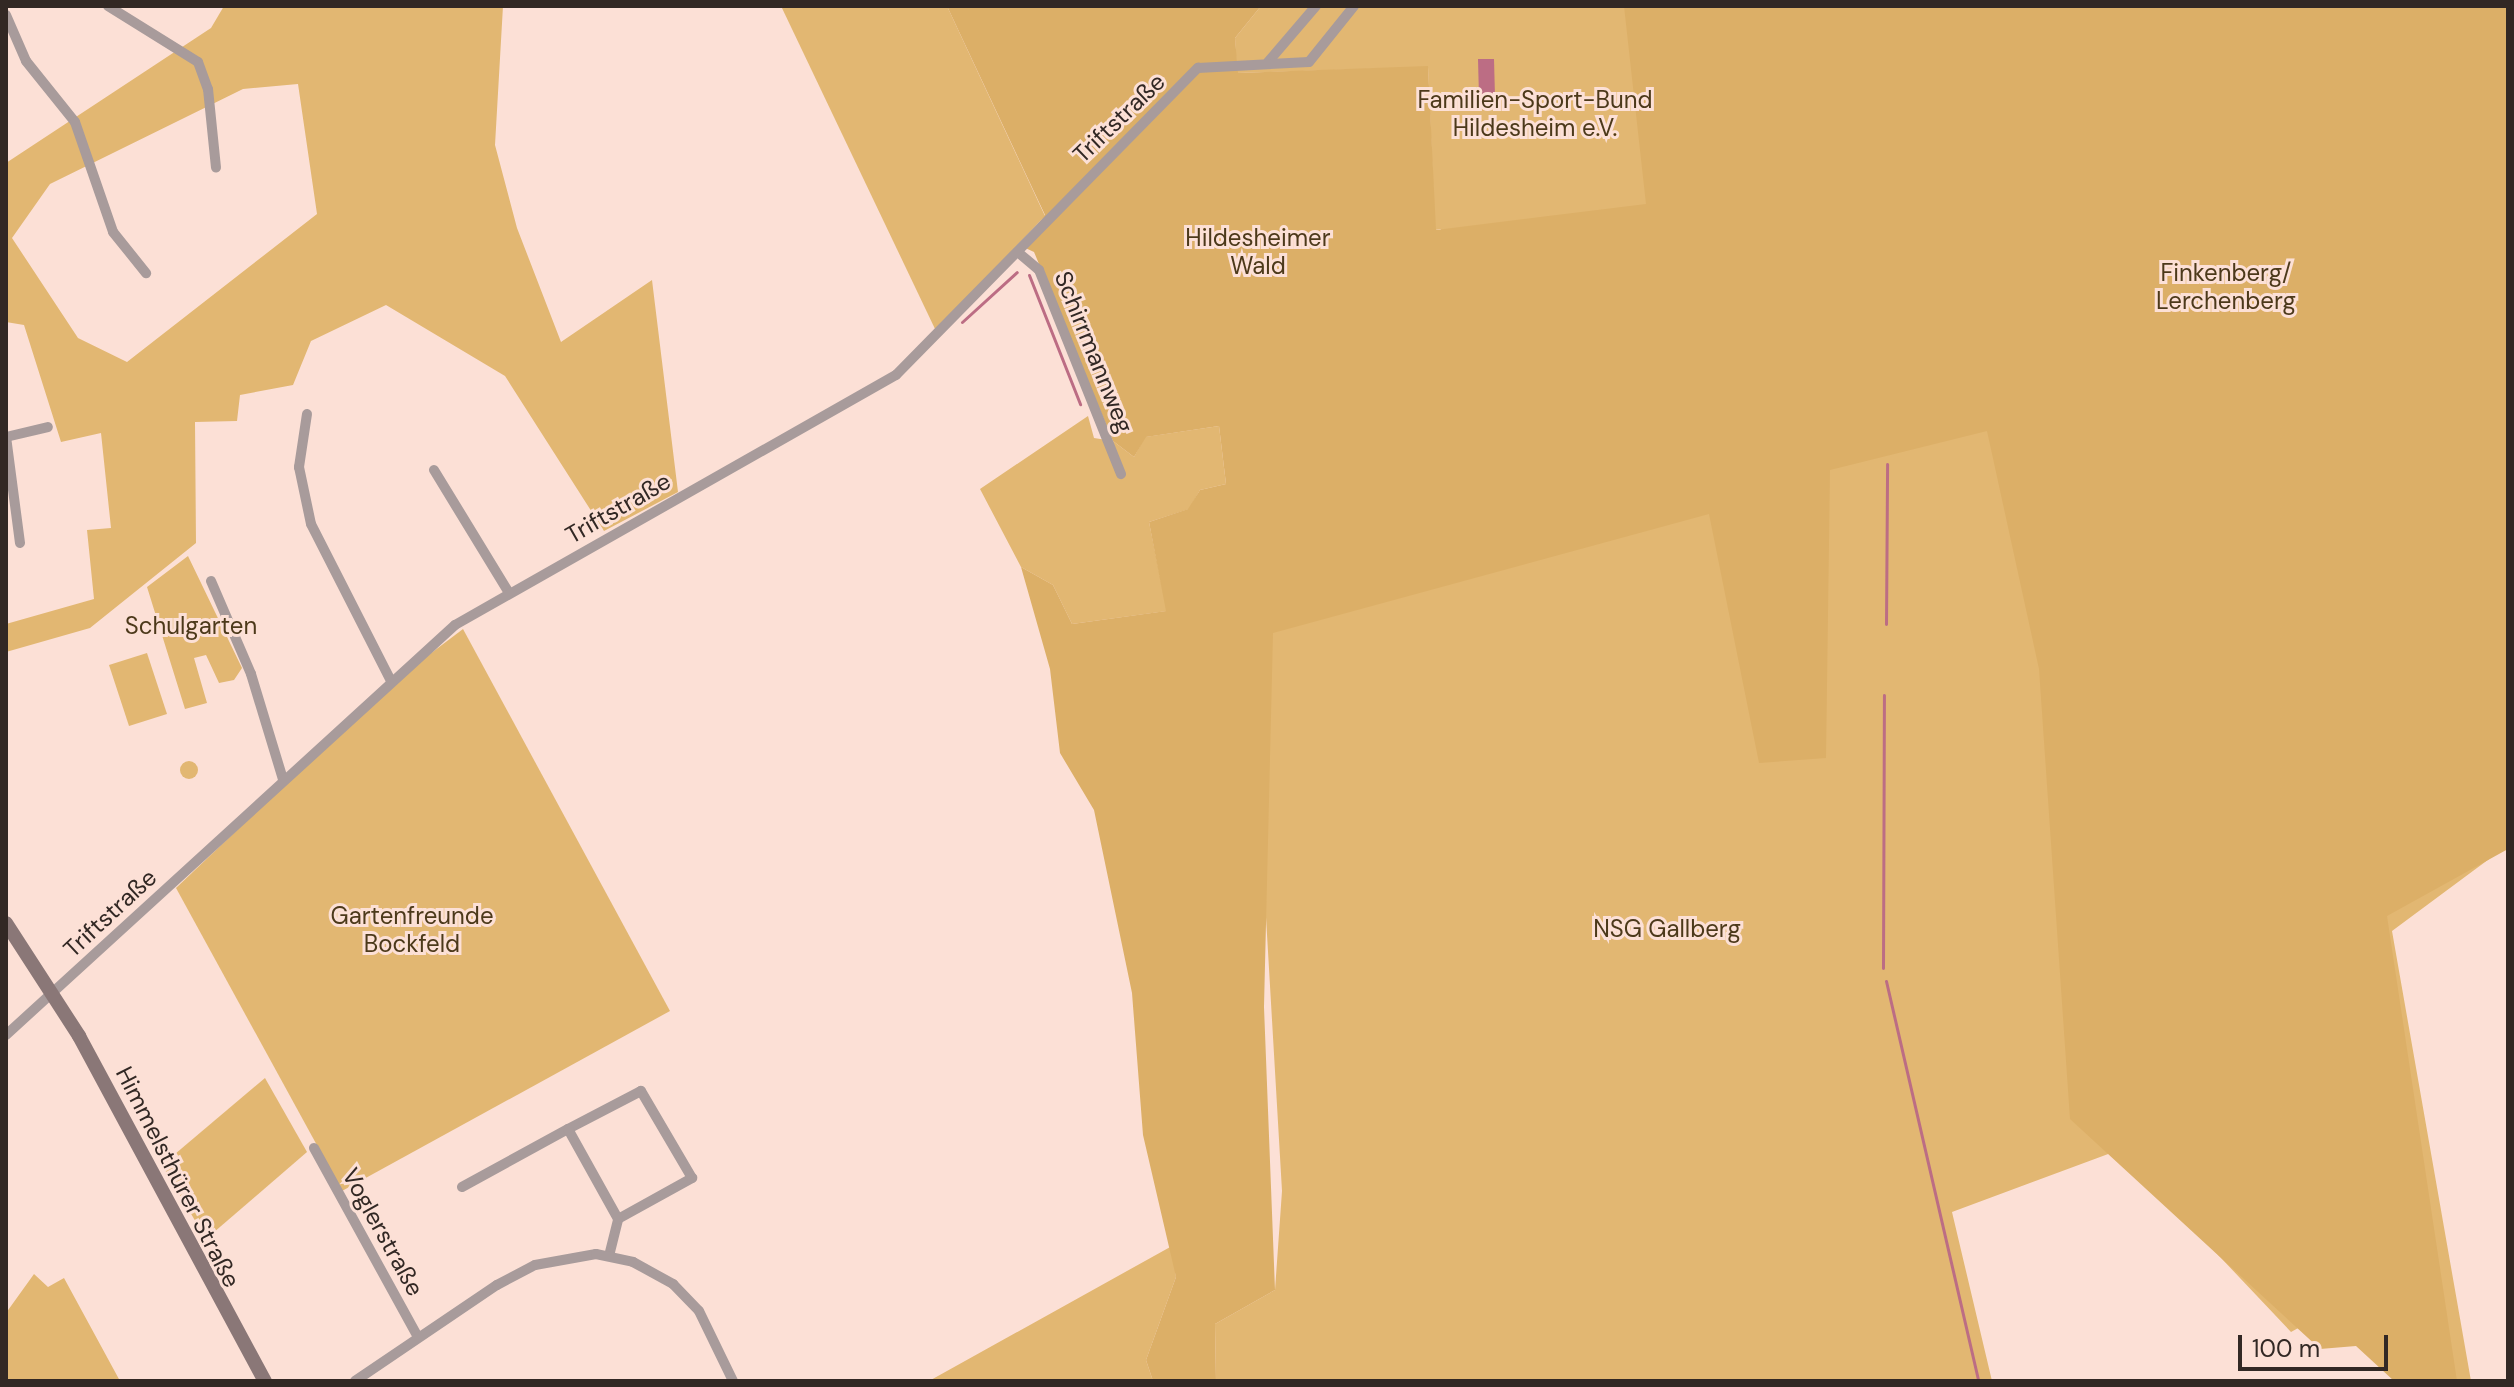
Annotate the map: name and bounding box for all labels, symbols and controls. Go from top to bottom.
street label: Triftstraße [1067,67,1171,169]
park label: Familien-Sport-Bund Hildesheim e.V. [1417,86,1653,142]
park label: Hildesheimer Wald [1185,224,1331,280]
park label: Finkenberg/ Lerchenberg [2156,259,2296,315]
street label: Schirrmannweg [1048,267,1140,437]
street label: Triftstraße [560,466,676,550]
park label: Schulgarten [125,612,257,640]
street label: Triftstraße [58,863,162,963]
park label: Gartenfreunde Bockfeld [330,902,494,958]
park label: NSG Gallberg [1593,915,1741,943]
street label: Himmelsthürer Straße [110,1062,246,1292]
street label: Voglerstraße [336,1163,430,1301]
scale bar [2242,1319,2392,1369]
text: 100 m [2252,1333,2320,1364]

